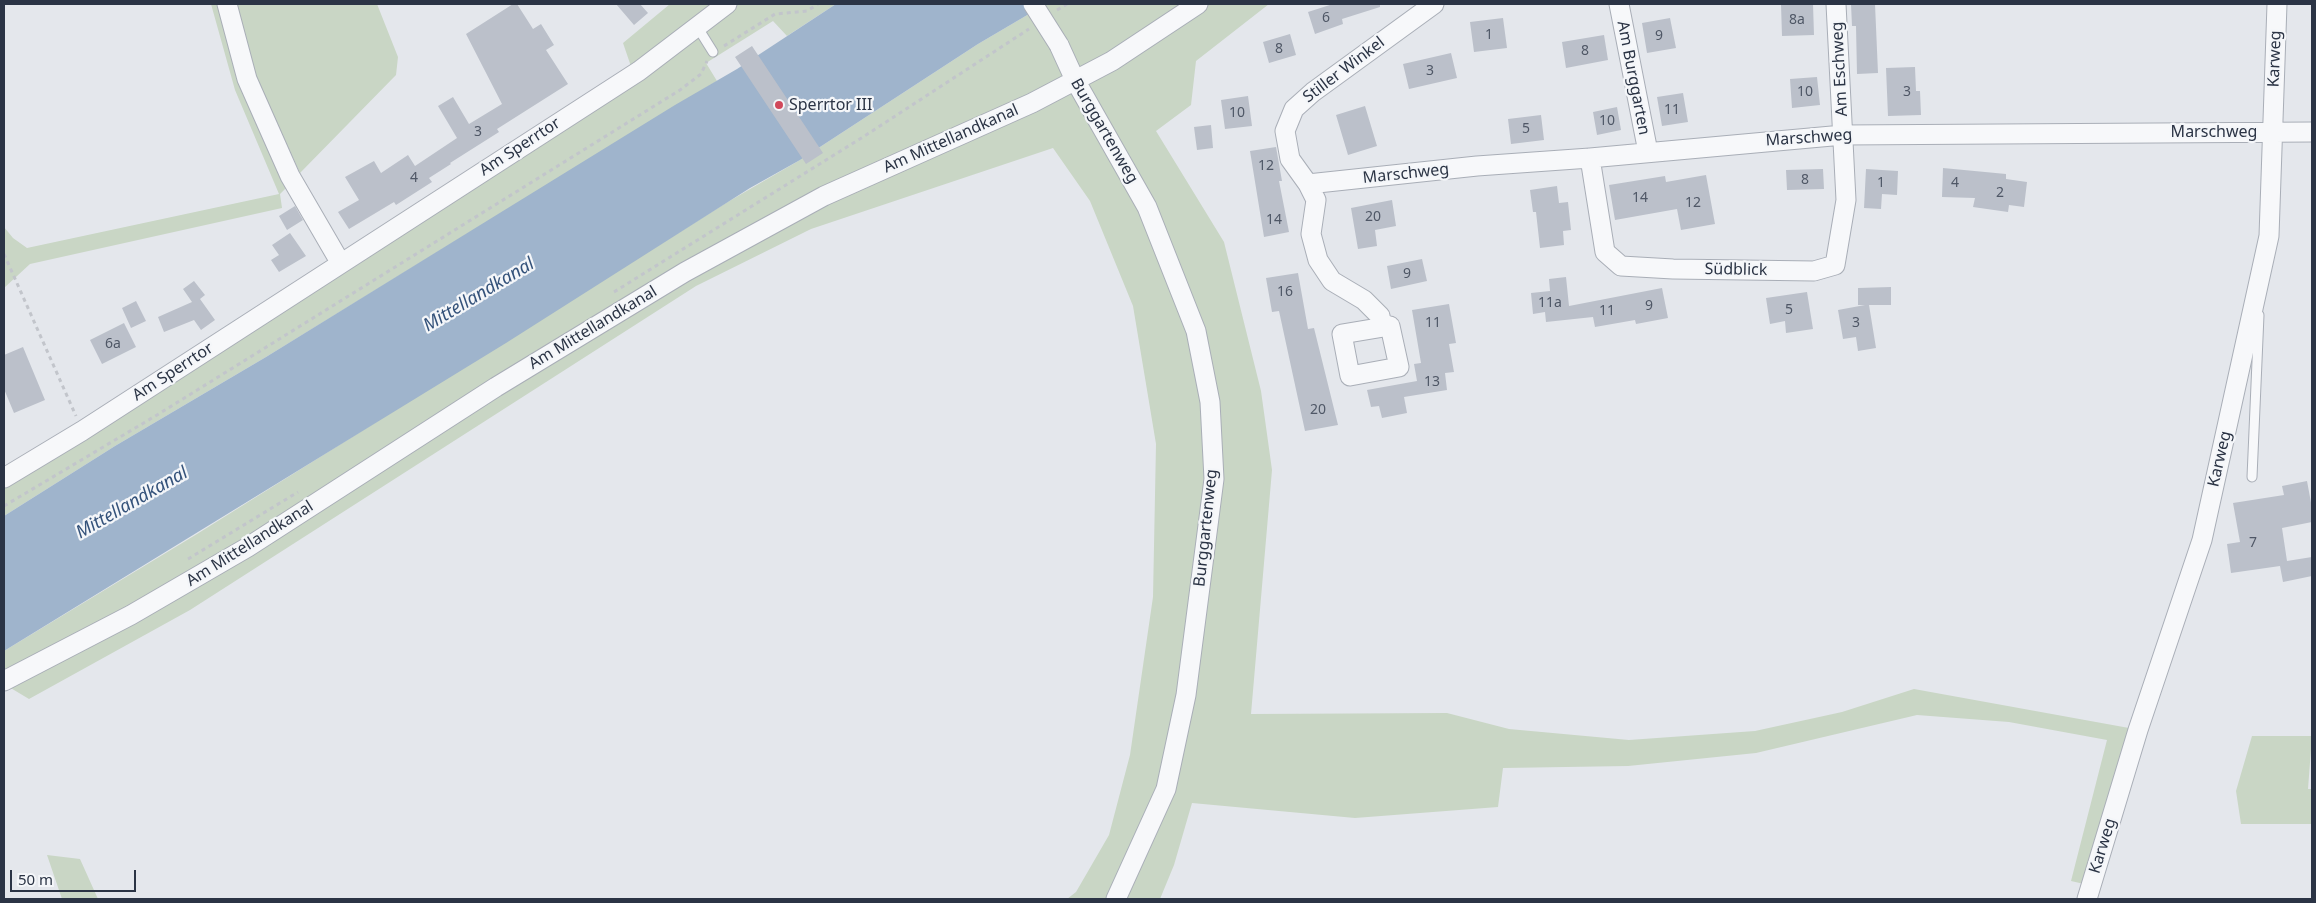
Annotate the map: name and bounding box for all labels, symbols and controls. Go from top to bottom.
house number: 6 [1322,10,1330,26]
house number: 8a [1789,12,1805,28]
street label: Am Burggarten [1613,19,1653,137]
street label: Am Eschweg [1828,21,1852,117]
house number: 1 [1485,27,1493,43]
house number: 9 [1655,28,1663,44]
street label: Karweg [2264,30,2286,88]
street label: Stiller Winkel [1299,33,1389,107]
house number: 8 [1275,41,1283,57]
house number: 8 [1581,43,1589,59]
house number: 3 [1426,63,1434,79]
street label: Burggartenweg [1066,75,1142,187]
house number: 10 [1797,84,1813,100]
house number: 3 [1903,84,1911,100]
place label: Sperrtor III [789,95,872,115]
marker: Sperrtor III [773,99,785,111]
street label: Am Mittellandkanal [880,101,1022,177]
house number: 11 [1664,102,1680,118]
house number: 10 [1229,105,1245,121]
house number: 10 [1599,113,1615,129]
street label: Am Sperrtor [476,114,564,180]
house number: 5 [1522,121,1530,137]
street label: Marschweg [2171,122,2257,142]
house number: 3 [474,124,482,140]
street label: Marschweg [1765,125,1853,151]
house number: 12 [1258,158,1274,174]
street label: Marschweg [1362,160,1450,188]
house number: 4 [410,170,418,186]
house number: 8 [1801,172,1809,188]
house number: 1 [1877,175,1885,191]
house number: 4 [1951,175,1959,191]
house number: 2 [1996,185,2004,201]
house number: 14 [1632,190,1648,206]
house number: 12 [1685,195,1701,211]
house number: 20 [1365,209,1381,225]
house number: 14 [1266,212,1282,228]
water label: Mittellandkanal [420,253,538,337]
street label: Südblick [1704,260,1768,280]
house number: 9 [1403,266,1411,282]
street label: Am Mittellandkanal [525,282,661,374]
house number: 16 [1277,284,1293,300]
house number: 11a [1538,295,1562,311]
house number: 9 [1645,298,1653,314]
house number: 5 [1785,302,1793,318]
house number: 11 [1599,303,1615,319]
house number: 11 [1425,315,1441,331]
house number: 3 [1852,315,1860,331]
house number: 6a [105,336,121,352]
street label: Am Sperrtor [129,339,217,405]
house number: 13 [1424,374,1440,390]
house number: 20 [1310,402,1326,418]
street label: Karweg [2204,429,2236,489]
water label: Mittellandkanal [72,462,192,544]
street label: Burggartenweg [1190,468,1222,588]
street label: Am Mittellandkanal [183,497,317,591]
house number: 7 [2249,535,2257,551]
street label: Karweg [2085,816,2121,876]
scale bar [12,860,139,892]
text: 50 m [18,869,53,889]

